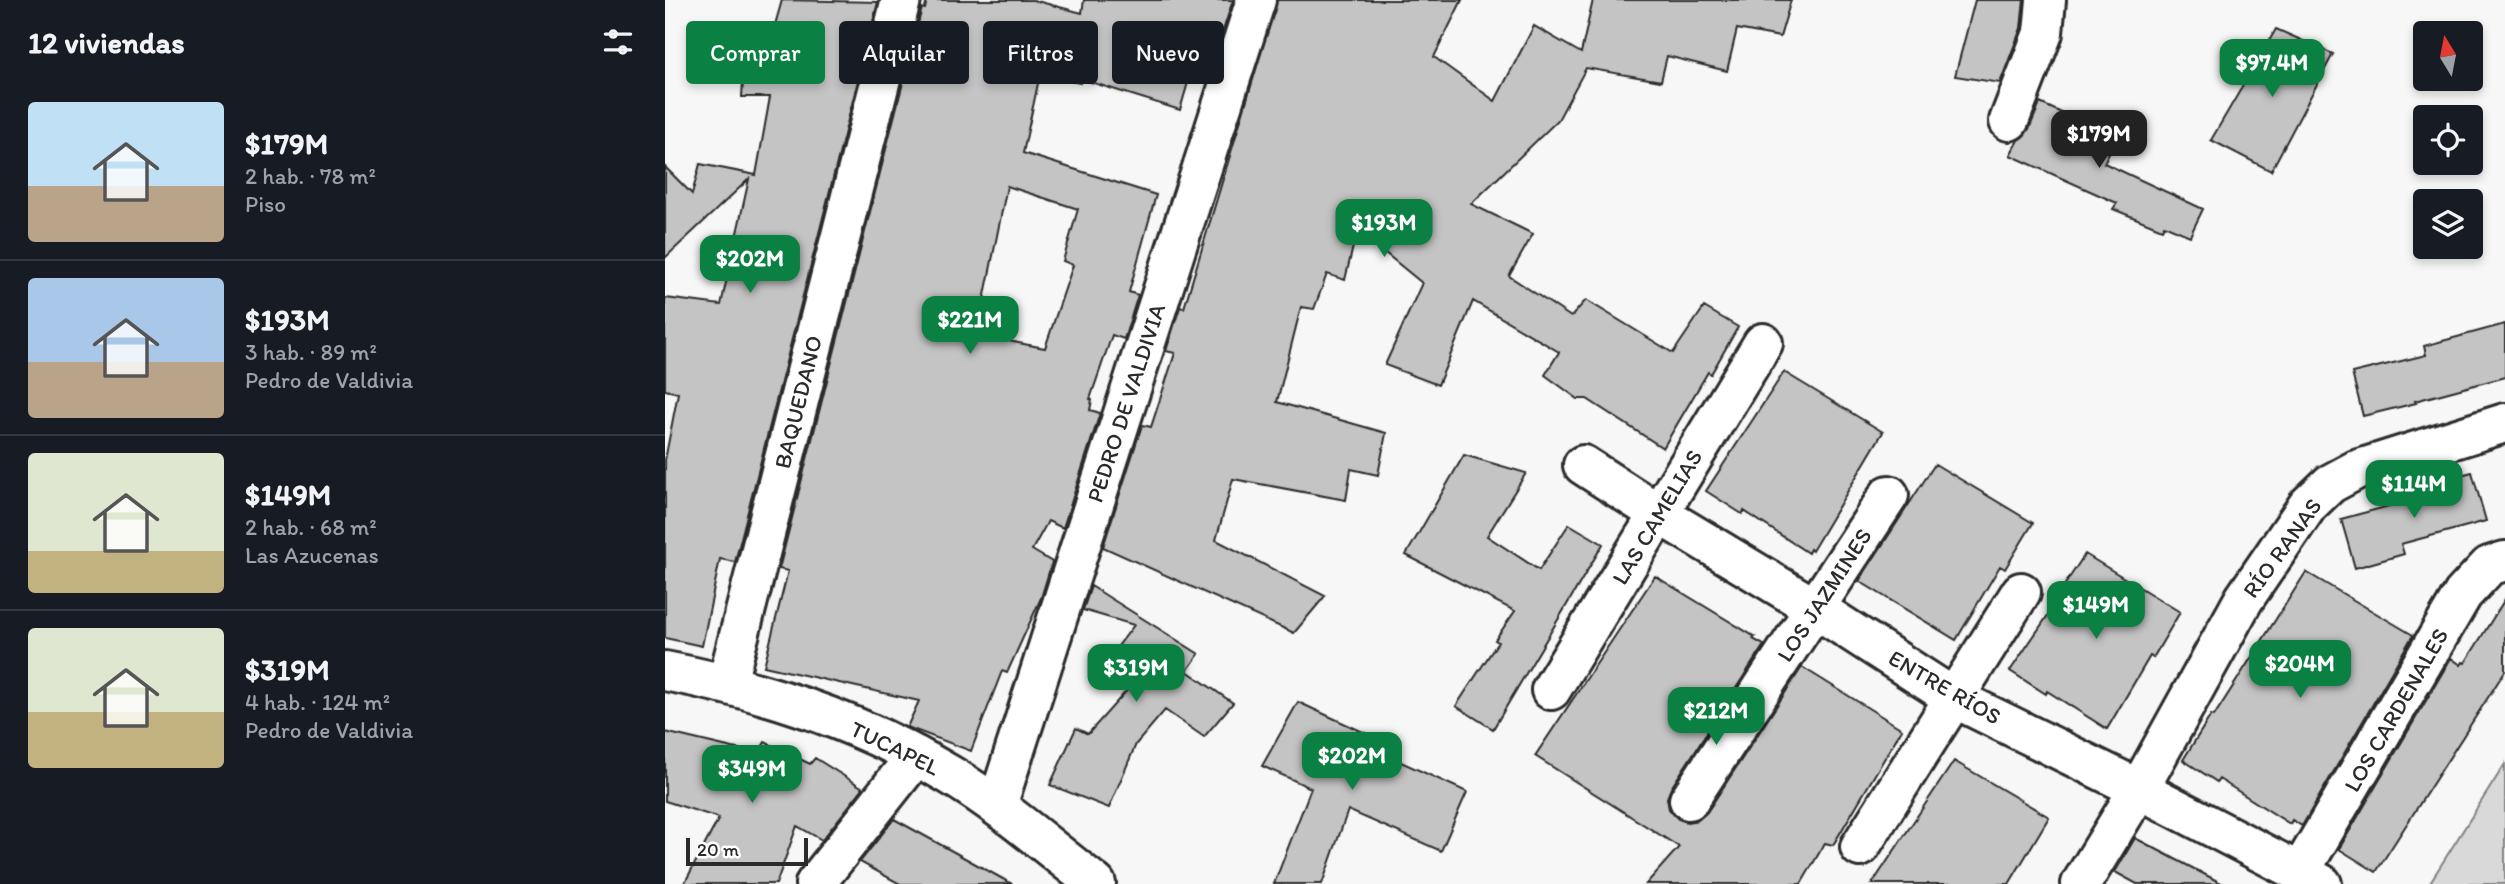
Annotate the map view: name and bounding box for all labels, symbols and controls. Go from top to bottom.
chip: Comprar [686,21,825,84]
chip: Alquilar [839,21,969,84]
chip: Filtros [983,21,1098,84]
chip: Nuevo [1112,21,1224,84]
north arrow [2413,21,2483,91]
map controls [2413,21,2483,259]
icon: filters [599,23,637,61]
text: 12 viviendas [28,24,185,61]
pin: $97.4M [2215,40,2329,99]
text: $97.4M [2236,48,2308,76]
button: locate [2413,105,2483,175]
pin: $179M [2050,110,2148,170]
text: $179M [2067,119,2131,147]
text: $179M [245,125,328,162]
icon: home [84,130,168,214]
text: 2 hab. · 78 m² [245,162,376,190]
button: layers [2413,189,2483,259]
text: Piso [245,190,286,218]
pin: $193M [1335,200,1433,259]
text: $193M [1352,208,1416,236]
pin: $202M [701,236,799,295]
text: $202M [716,244,784,272]
pin: $221M [921,296,1019,356]
street label: PEDRO DE VALDIVIA [1081,300,1171,506]
text: $193M [245,301,330,338]
text: $221M [938,305,1002,333]
icon: home [84,306,168,390]
street label: BAQUEDANO [768,333,828,471]
text: 3 hab. · 89 m² [245,338,377,366]
text: Pedro de Valdivia [245,366,413,394]
street label: LAS CAMELIAS [1606,444,1708,590]
pin: $114M [2365,461,2463,520]
text: $114M [2382,469,2446,497]
text: $149M [245,476,331,513]
icon: home [84,481,168,565]
street label: RÍO RANAS [2236,493,2328,603]
text: 2 hab. · 68 m² [245,513,377,541]
street label: LOS JAZMINES [1770,523,1878,667]
text: Las Azucenas [245,541,379,569]
pin: $149M [2047,582,2145,641]
text: $149M [2063,590,2129,618]
street label: LOS CARDENALES [2338,623,2454,797]
pin: $204M [2251,640,2349,700]
pin: $319M [1087,644,1185,704]
street label: ENTRE RÍOS [1884,644,2006,730]
text: $204M [2265,649,2335,677]
text: $319M [245,651,330,688]
text: $319M [1104,653,1168,681]
icon: home [84,656,168,740]
text: 4 hab. · 124 m² [245,688,390,716]
pin: $212M [1667,688,1765,747]
text: $212M [1684,696,1748,724]
street label: TUCAPEL [846,714,944,782]
text: Pedro de Valdivia [245,716,413,744]
pin: $202M [1303,732,1401,792]
text: $202M [1318,741,1386,769]
pin: $349M [703,746,801,805]
text: $349M [718,754,786,782]
scale bar [686,835,809,867]
text: 20 m [697,838,739,861]

